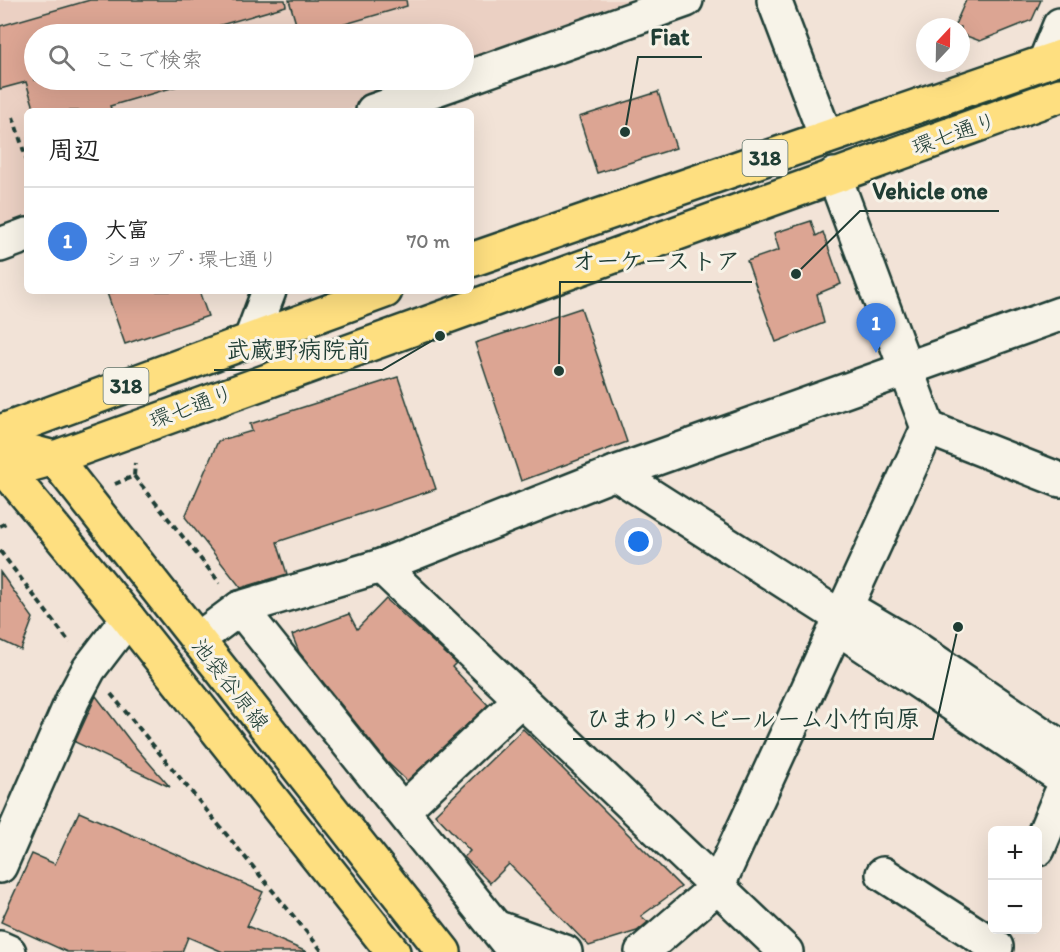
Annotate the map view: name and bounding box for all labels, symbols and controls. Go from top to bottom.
callout: Fiat [638,15,702,57]
north arrow [916,18,970,72]
text: Fiat [650,22,690,51]
search box [24,24,474,90]
icon: search [45,41,78,74]
text: ここで検索 [93,46,203,73]
street label: 環七通り [908,106,1000,161]
text: 周辺 [48,134,100,166]
road number: 318 [742,140,788,176]
callout: Vehicle one [860,169,999,211]
text: Vehicle one [872,176,988,205]
text: 大富 [105,216,149,243]
text: 1 [63,229,72,253]
text: 70 m [406,229,450,253]
callout: オーケーストア [560,240,752,282]
text: オーケーストア [572,246,740,275]
text: ショップ · 環七通り [105,247,278,271]
pin: 1 [856,304,896,353]
callout: 武蔵野病院前 [214,328,382,370]
text: 武蔵野病院前 [226,335,370,364]
road number: 318 [104,368,148,404]
street label: 環七通り [145,379,237,434]
your location [624,527,653,556]
street label: 池袋谷原線 [186,633,275,736]
callout: ひまわりベビールーム小竹向原 [573,697,933,739]
text: ひまわりベビールーム小竹向原 [586,704,920,733]
map controls [988,826,1042,934]
button: + [988,826,1042,880]
button: − [988,880,1042,934]

